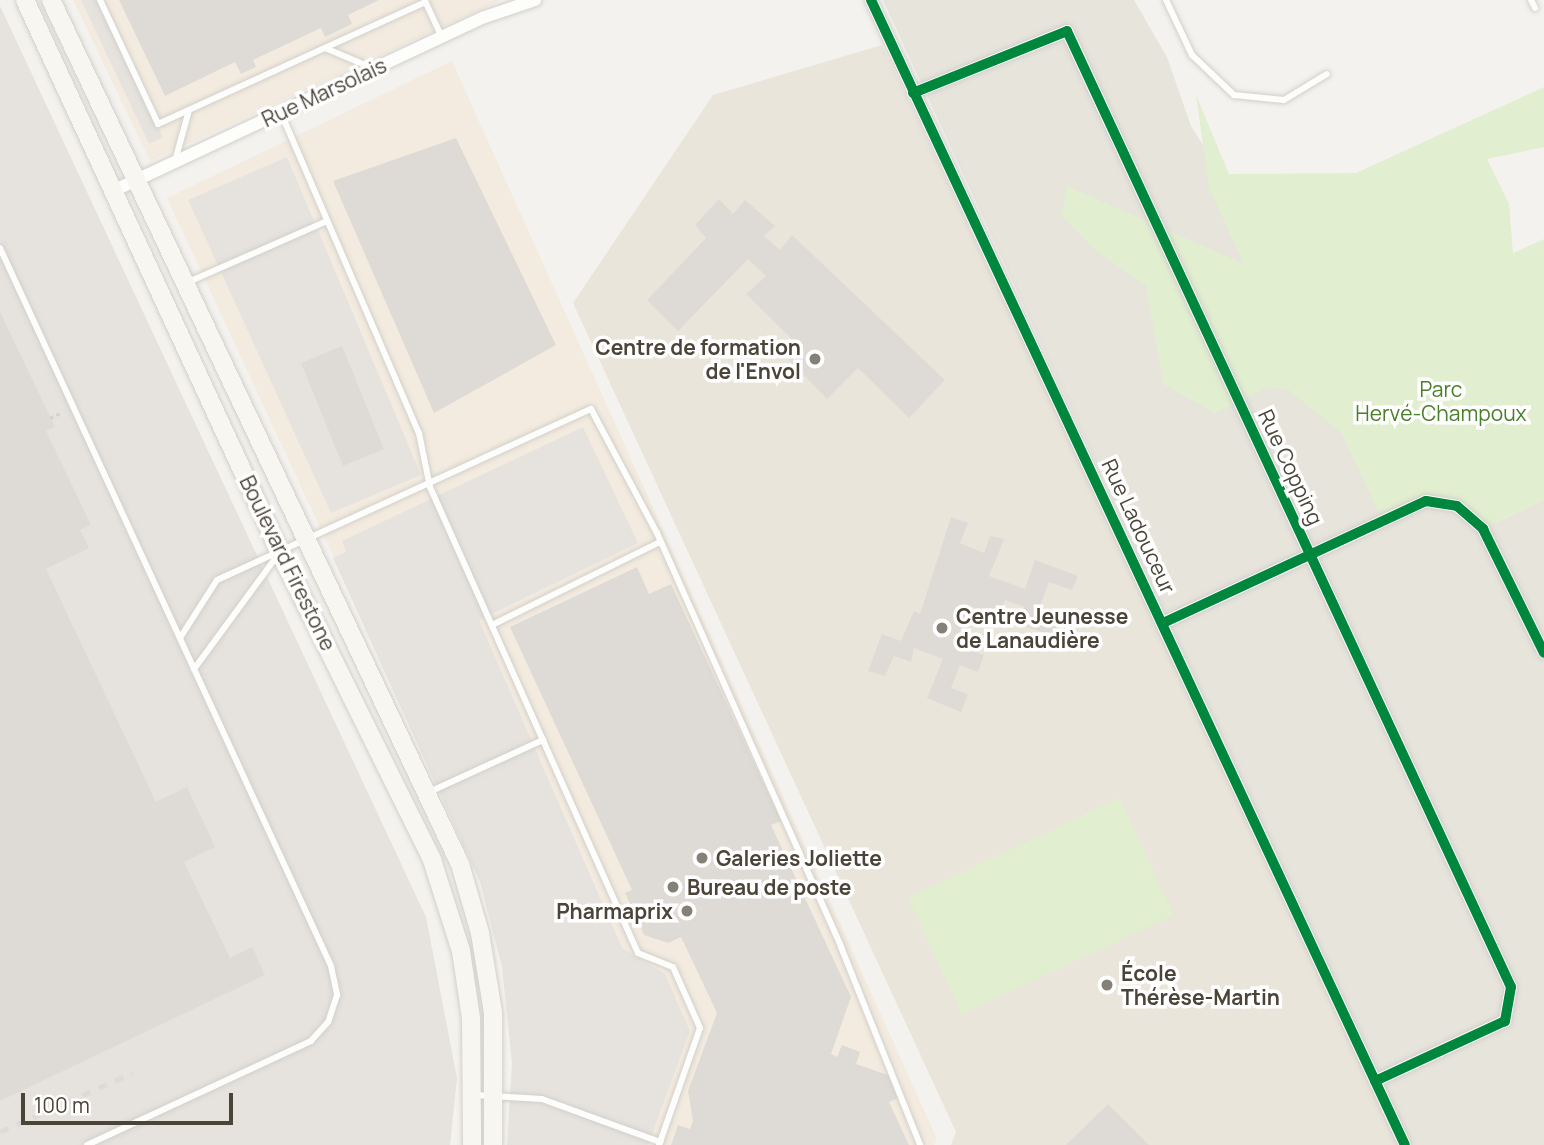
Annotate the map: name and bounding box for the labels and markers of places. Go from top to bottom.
place label: Centre de formation de l'Envol [595,334,801,384]
marker: Centre de formation de l'Envol [807,351,823,367]
place label: Centre Jeunesse de Lanaudière [956,603,1128,653]
marker: Centre Jeunesse de Lanaudière [934,620,950,636]
place label: Galeries Joliette [716,845,882,871]
marker: Galeries Joliette [694,850,710,866]
place label: Bureau de poste [687,874,851,900]
marker: Bureau de poste [665,879,681,895]
place label: Pharmaprix [556,898,673,924]
marker: Pharmaprix [679,903,695,919]
place label: École Thérèse-Martin [1121,960,1280,1010]
marker: École Thérèse-Martin [1099,977,1115,993]

